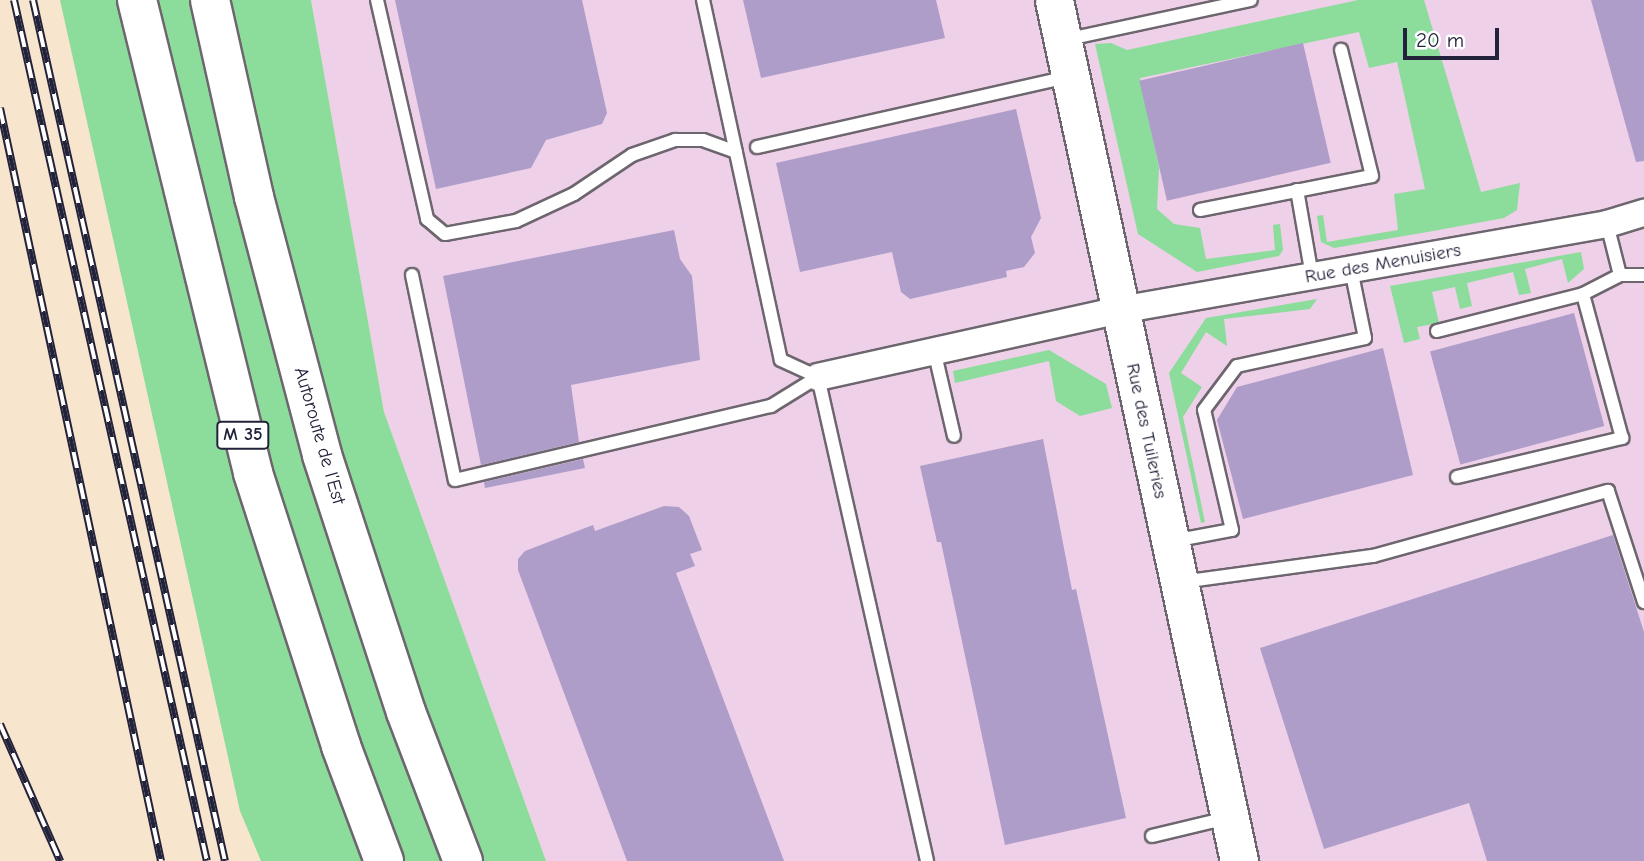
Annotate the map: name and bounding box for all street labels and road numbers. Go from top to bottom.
street label: Rue des Menuisiers [1303,239,1463,289]
street label: Rue des Tuileries [1121,361,1171,501]
street label: Autoroute de l’Est [288,365,350,507]
road number: M 35 [215,421,271,450]

